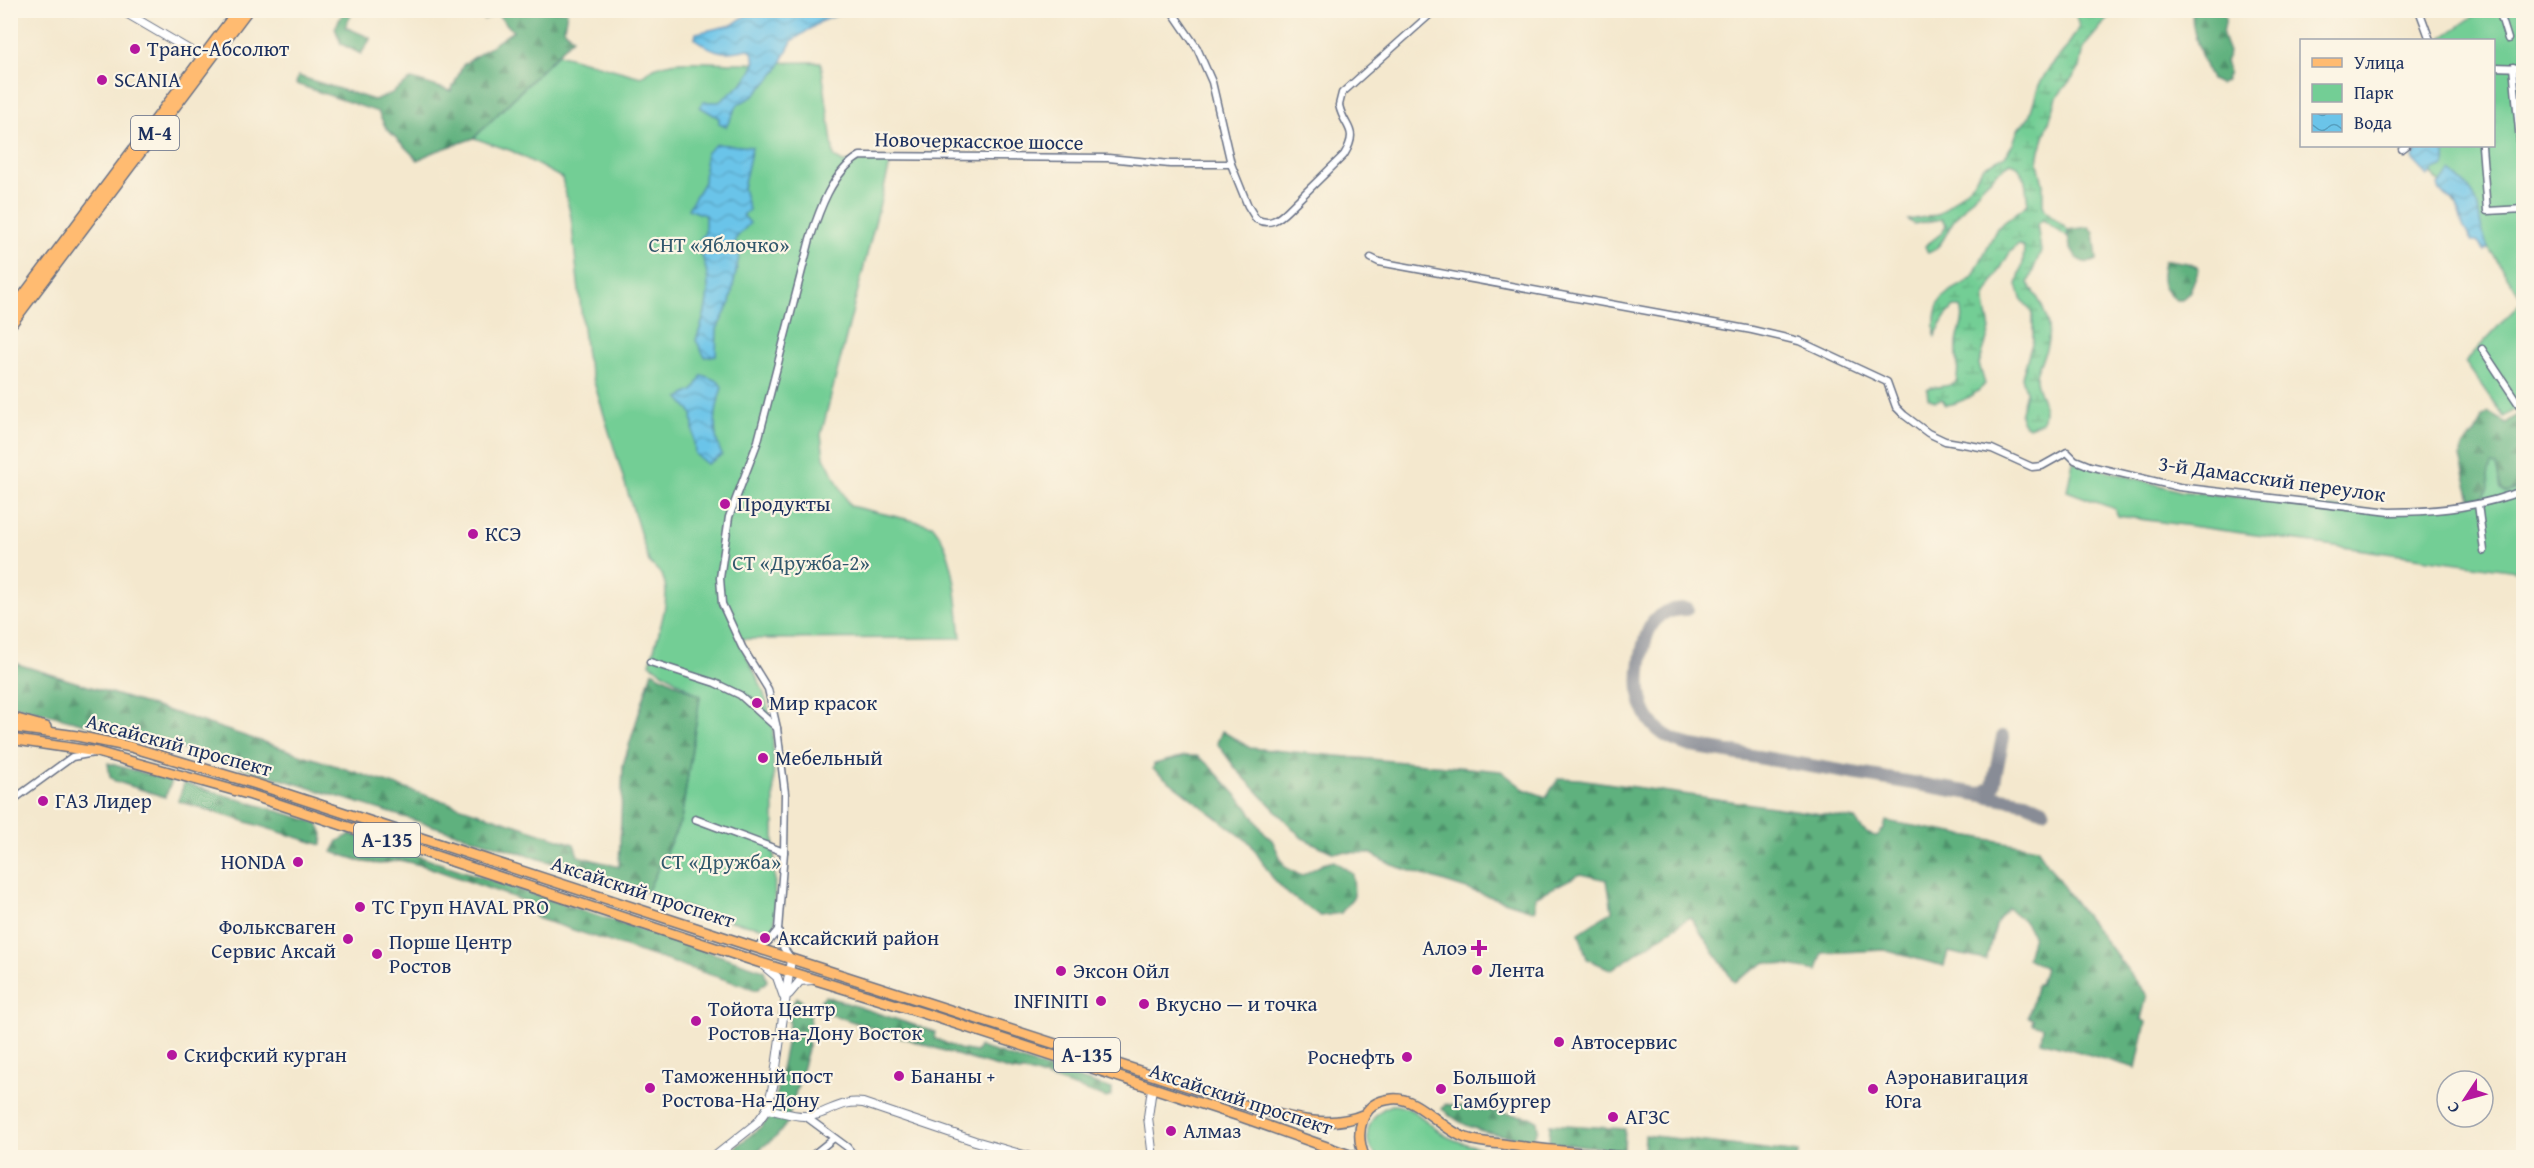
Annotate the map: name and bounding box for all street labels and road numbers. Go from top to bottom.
road number: М-4 [131,116,179,150]
street label: Новочеркасское шоссе [874,123,1084,158]
street label: 3-й Дамасский переулок [2157,447,2388,510]
street label: Аксайский проспект [83,705,276,784]
road number: А-135 [354,823,420,857]
street label: Аксайский проспект [547,847,739,936]
road number: А-135 [1054,1038,1120,1072]
street label: Аксайский проспект [1145,1054,1337,1143]

